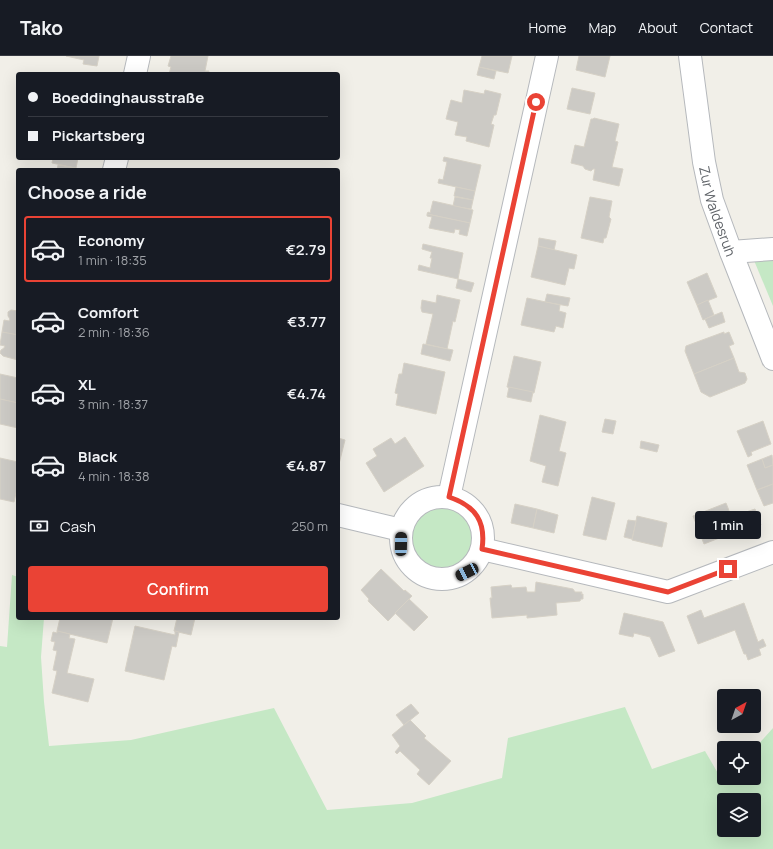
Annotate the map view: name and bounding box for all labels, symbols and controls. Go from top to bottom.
text: Tako [20,15,63,41]
text: Home [529,18,566,37]
text: Map [588,18,616,37]
text: About [638,18,678,37]
text: Contact [700,18,753,37]
text: Boeddinghausstraße [52,87,204,108]
route start [527,93,545,111]
text: Pickartsberg [52,125,145,146]
street label: Zur Waldesruh [696,164,741,259]
text: Choose a ride [28,180,147,204]
text: Economy [78,230,145,251]
icon: car [30,231,66,267]
text: €2.79 [286,239,326,260]
text: 1 min · 18:35 [78,251,147,269]
text: Comfort [78,302,139,323]
icon: car [30,303,66,339]
text: €3.77 [287,311,326,332]
text: 2 min · 18:36 [78,323,150,341]
text: XL [78,374,96,395]
icon: car [30,375,66,411]
text: €4.74 [287,383,326,404]
text: 3 min · 18:37 [78,395,148,413]
text: Black [78,446,117,467]
icon: car [30,447,66,483]
text: €4.87 [286,455,326,476]
text: 4 min · 18:38 [78,467,149,485]
callout: 1 min [695,511,761,539]
icon: cash [28,515,50,537]
text: Cash [60,516,96,537]
text: 1 min [713,516,744,534]
text: 250 m [292,517,328,535]
car [395,532,407,556]
route end [719,560,737,578]
car [454,561,480,583]
button: Confirm [28,566,328,612]
north arrow [717,689,761,733]
map controls [717,689,761,837]
button: locate [717,741,761,785]
button: layers [717,793,761,837]

